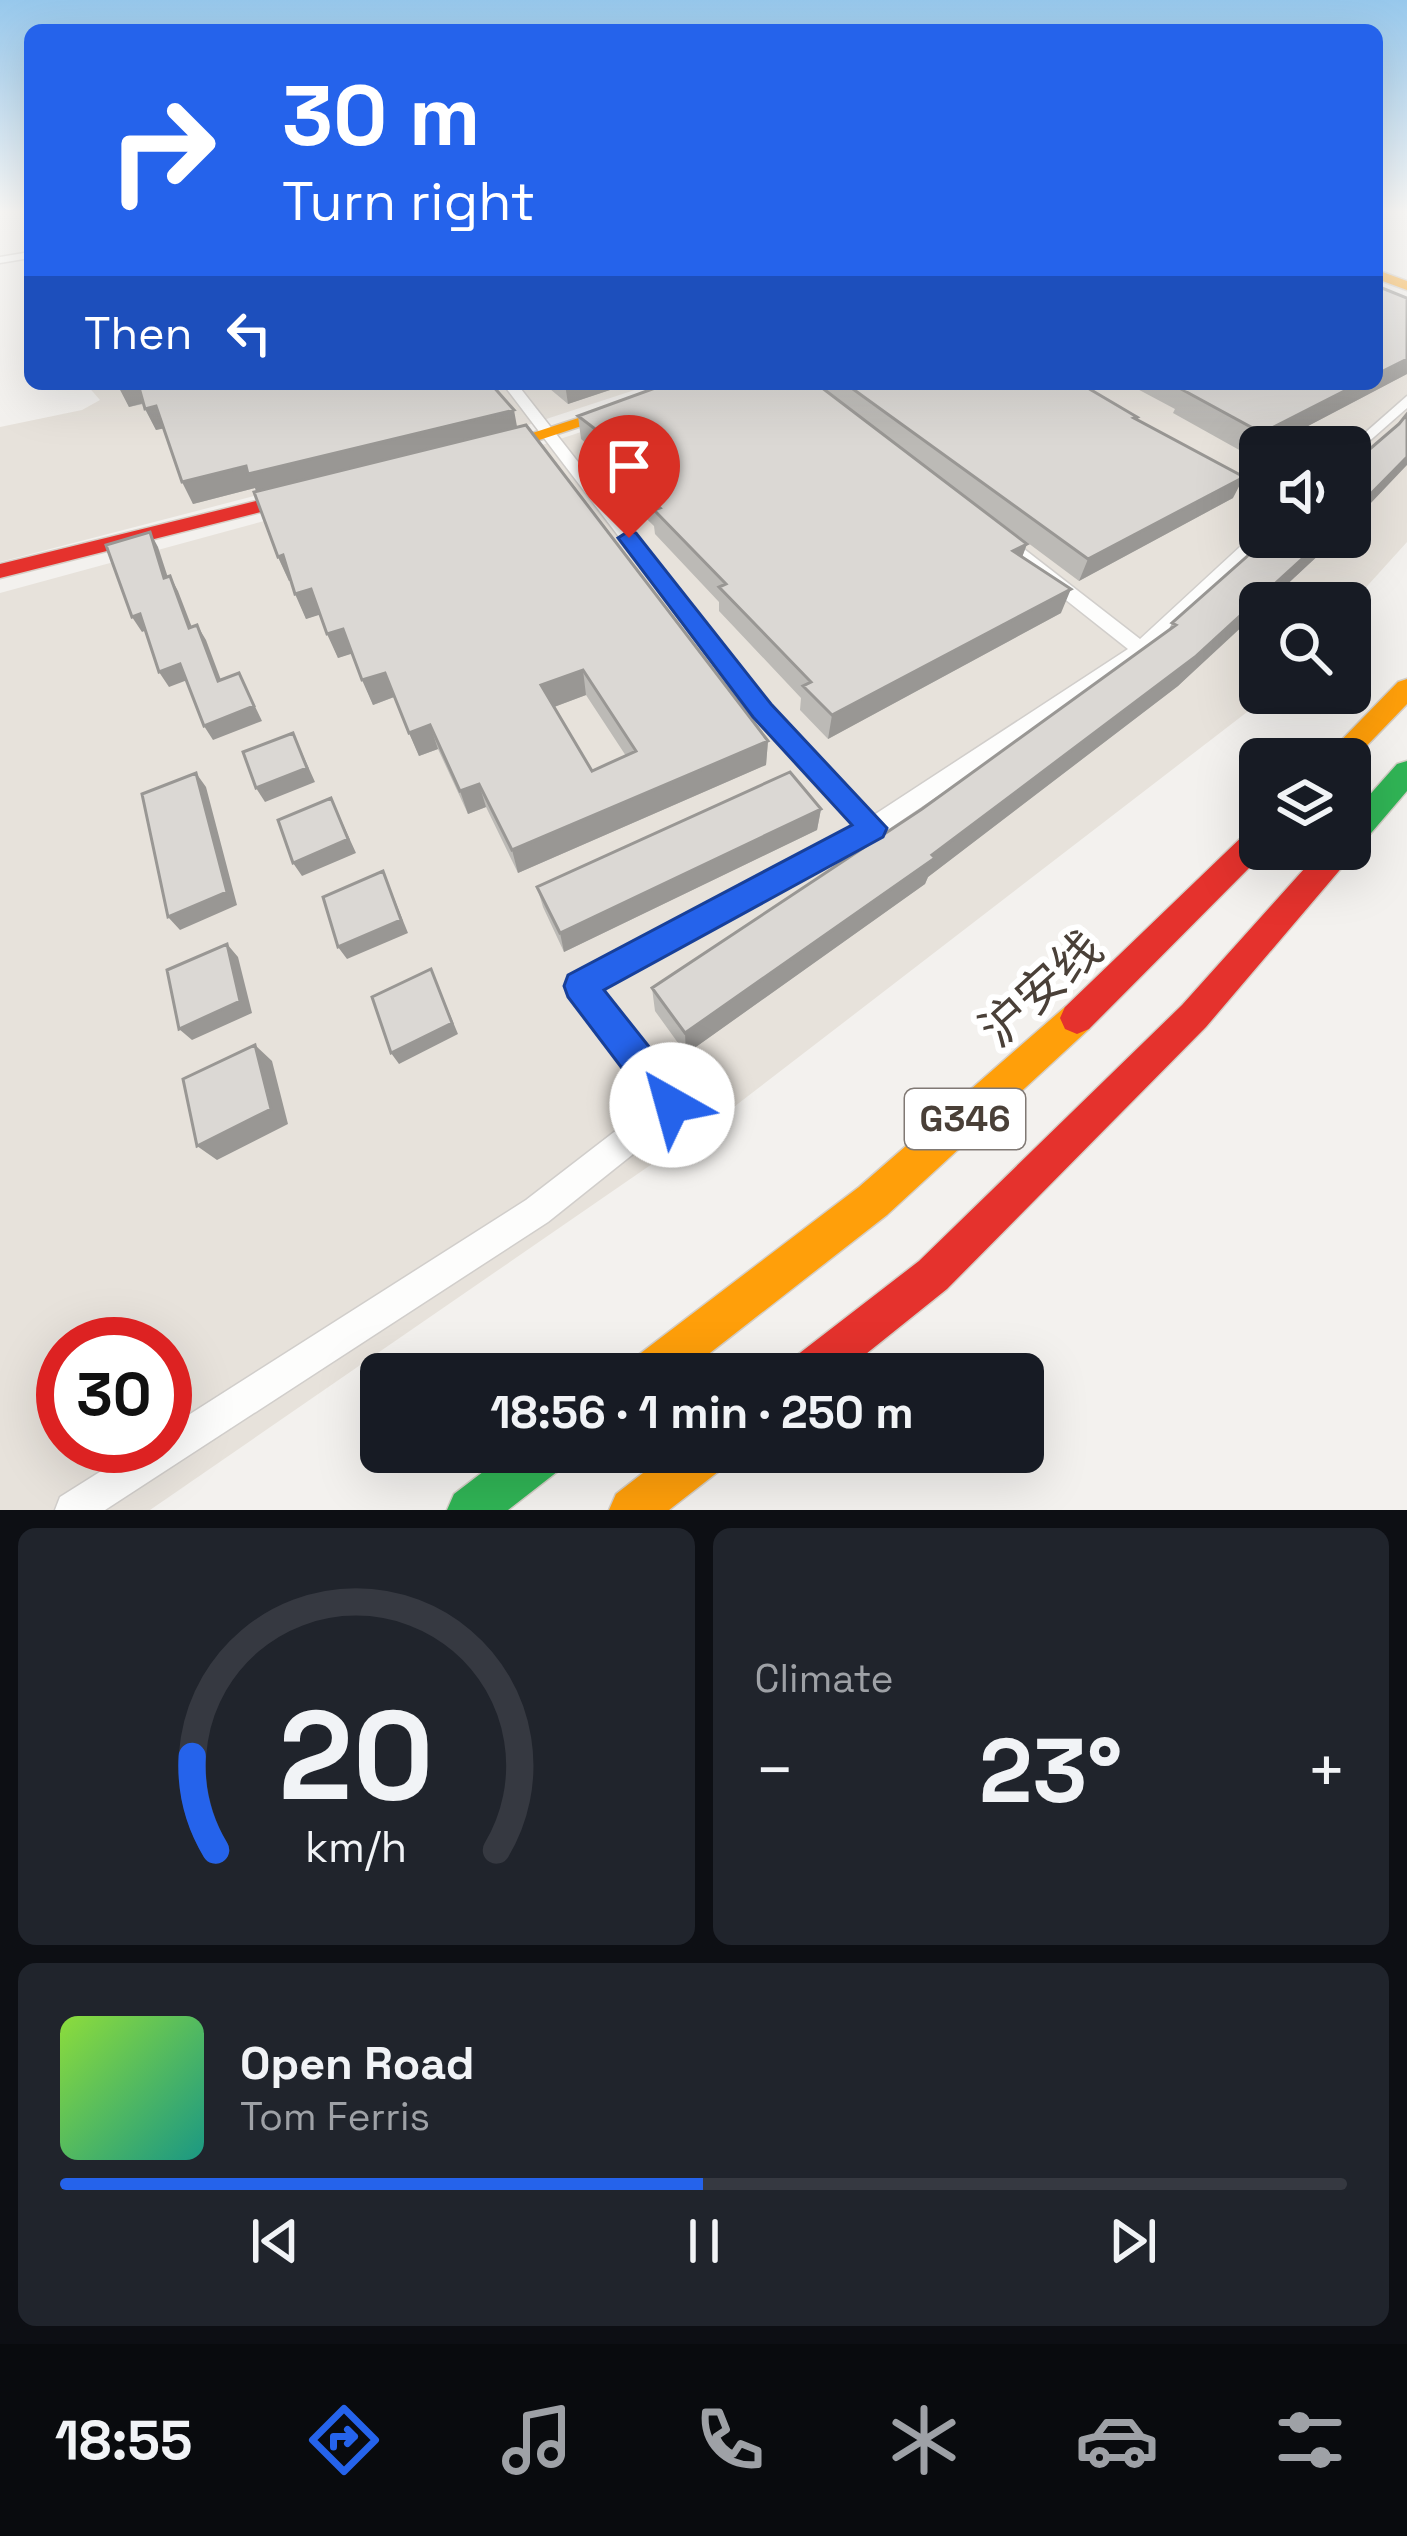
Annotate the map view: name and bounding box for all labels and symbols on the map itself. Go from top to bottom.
pin [578,415,680,538]
street label: 沪安线 [967,918,1115,1060]
position arrow [609,1042,735,1168]
road number: G346 [905,1089,1025,1149]
speed limit sign: 30 [36,1317,192,1473]

